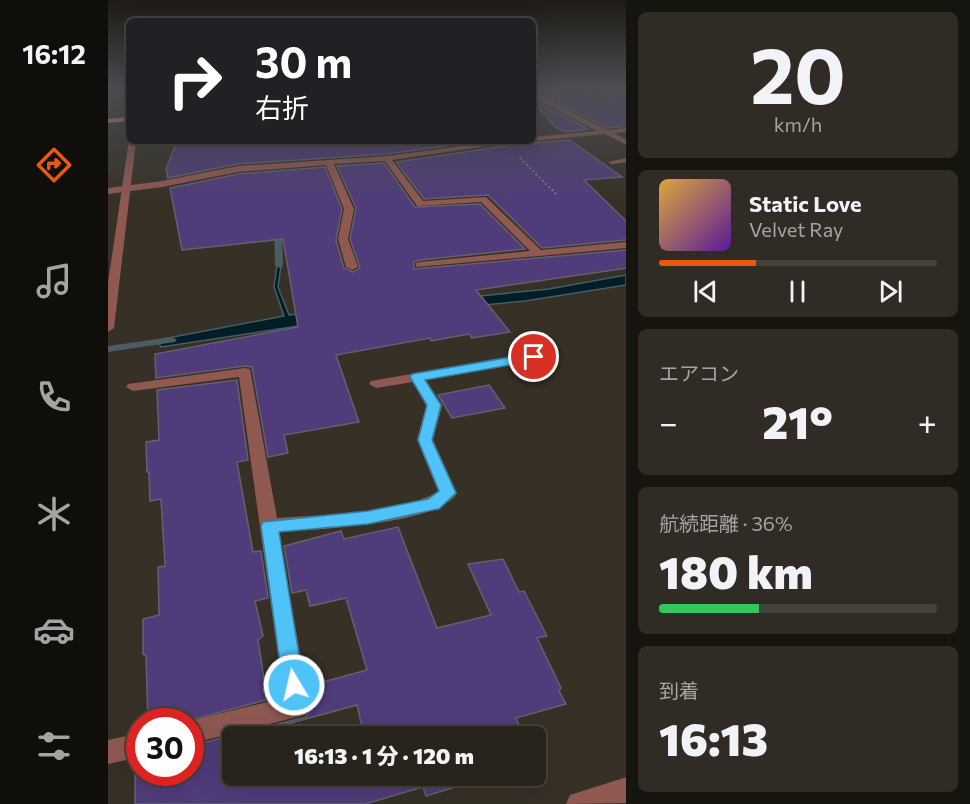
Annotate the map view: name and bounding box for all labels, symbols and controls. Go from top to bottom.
text: 20 [750,25,846,120]
text: 30 m [255,35,352,87]
text: 16:12 [22,37,86,70]
icon: right [156,42,234,120]
text: 右折 [255,91,309,124]
text: km/h [774,112,822,136]
icon: directions [33,144,75,186]
text: Static Love [749,190,862,217]
text: Velvet Ray [749,217,843,241]
icon: music [33,260,75,302]
icon: previous [689,275,722,308]
icon: pause [781,275,814,308]
icon: next [874,275,907,308]
pin [508,331,559,382]
icon: arrive [517,340,550,373]
text: エアコン [659,361,739,385]
icon: phone [33,376,75,418]
text: 21° [762,393,833,448]
text: − [659,401,678,442]
text: + [918,401,937,442]
icon: climate [33,493,75,535]
text: 航続距離 · 36% [659,511,793,535]
text: 180 km [659,543,813,598]
icon: car [33,609,75,651]
position arrow [262,653,326,717]
text: 到着 [659,678,699,702]
speed limit sign: 30 [126,708,204,786]
text: 16:13 [659,710,768,765]
icon: filters [33,725,75,767]
text: 16:13 · 1 分 · 120 m [294,742,474,769]

